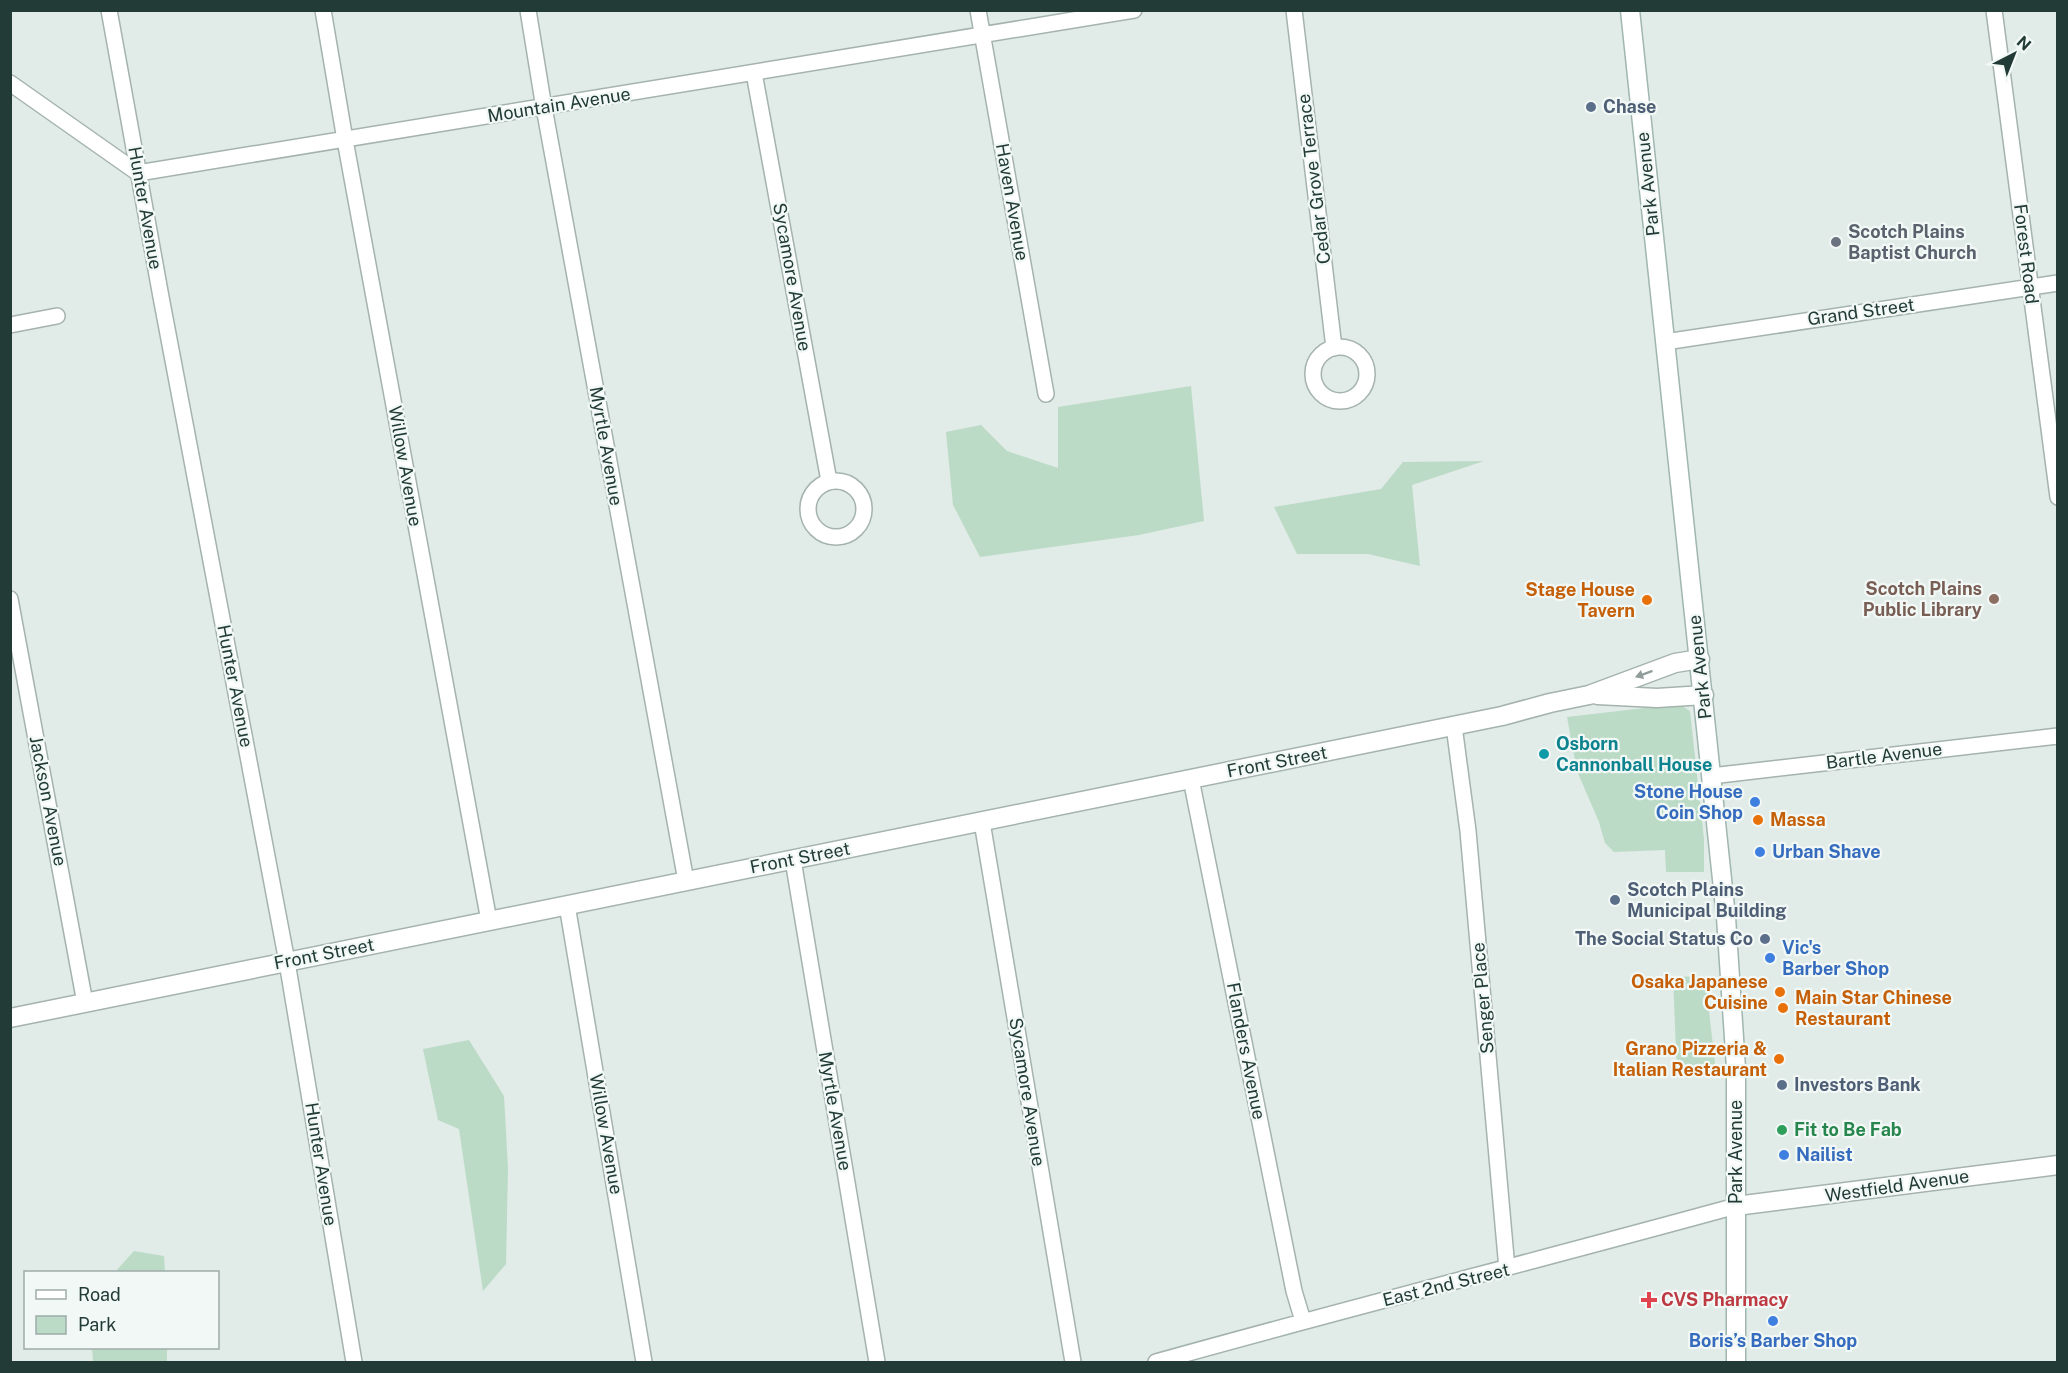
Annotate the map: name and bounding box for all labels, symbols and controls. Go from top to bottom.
north arrow [1984,24,2044,84]
text: N [2013,32,2035,54]
street label: Mountain Avenue [486,83,632,126]
street label: Cedar Grove Terrace [1293,93,1334,265]
place label: Chase [1603,96,1657,117]
marker: Chase [1584,100,1598,114]
street label: Park Avenue [1632,131,1663,237]
street label: Haven Avenue [992,141,1033,262]
street label: Hunter Avenue [124,145,167,271]
street label: Sycamore Avenue [769,201,816,353]
street label: Forest Road [2010,203,2043,305]
place label: Scotch Plains Baptist Church [1848,221,1977,263]
marker: Scotch Plains Baptist Church [1829,235,1843,249]
street label: Grand Street [1806,294,1916,329]
street label: Myrtle Avenue [586,385,627,507]
street label: Willow Avenue [385,404,426,528]
place label: Scotch Plains Public Library [1863,578,1982,620]
place label: Stage House Tavern [1525,579,1635,621]
marker: Scotch Plains Public Library [1987,592,2001,606]
marker: Stage House Tavern [1640,593,1654,607]
street label: Park Avenue [1684,614,1715,720]
street label: Hunter Avenue [213,623,258,749]
one-way arrow [1635,670,1653,680]
place label: Osborn Cannonball House [1556,733,1712,775]
street label: Jackson Avenue [26,734,71,868]
street label: Bartle Avenue [1825,738,1943,773]
street label: Front Street [1225,741,1329,782]
marker: Osborn Cannonball House [1537,747,1551,761]
place label: Stone House Coin Shop [1634,781,1743,823]
marker: Stone House Coin Shop [1748,795,1762,809]
place label: Massa [1770,809,1826,830]
marker: Massa [1751,813,1765,827]
street label: Front Street [748,837,852,878]
place label: Urban Shave [1772,841,1881,862]
marker: Urban Shave [1753,845,1767,859]
place label: Scotch Plains Municipal Building [1627,879,1787,921]
marker: Scotch Plains Municipal Building [1608,893,1622,907]
place label: The Social Status Co [1575,928,1753,949]
marker: The Social Status Co [1758,932,1772,946]
street label: Front Street [272,933,376,974]
place label: Vic's Barber Shop [1782,937,1889,979]
street label: Senger Place [1467,941,1498,1055]
marker: Vic's Barber Shop [1763,951,1777,965]
place label: Osaka Japanese Cuisine [1631,971,1768,1013]
street label: Flanders Avenue [1223,980,1270,1121]
marker: Osaka Japanese Cuisine [1773,985,1787,999]
place label: Main Star Chinese Restaurant [1795,987,1952,1029]
marker: Main Star Chinese Restaurant [1776,1001,1790,1015]
street label: Sycamore Avenue [1005,1016,1050,1168]
place label: Grano Pizzeria & Italian Restaurant [1613,1038,1767,1080]
street label: Myrtle Avenue [815,1050,856,1172]
marker: Grano Pizzeria & Italian Restaurant [1772,1052,1786,1066]
street label: Willow Avenue [586,1072,627,1196]
place label: Investors Bank [1794,1074,1921,1095]
marker: Investors Bank [1775,1078,1789,1092]
street label: Park Avenue [1725,1100,1746,1204]
street label: Hunter Avenue [301,1101,342,1227]
place label: Fit to Be Fab [1794,1119,1902,1140]
marker: Fit to Be Fab [1775,1123,1789,1137]
place label: Nailist [1796,1144,1853,1165]
marker: Nailist [1777,1148,1791,1162]
street label: Westfield Avenue [1824,1165,1970,1206]
street label: East 2nd Street [1380,1259,1511,1310]
legend [24,1271,219,1349]
text: Road [78,1284,121,1305]
place label: CVS Pharmacy [1661,1289,1788,1310]
marker: CVS Pharmacy [1642,1293,1656,1307]
text: Park [78,1314,116,1335]
marker: Boris’s Barber Shop [1766,1314,1780,1328]
place label: Boris’s Barber Shop [1689,1330,1857,1351]

